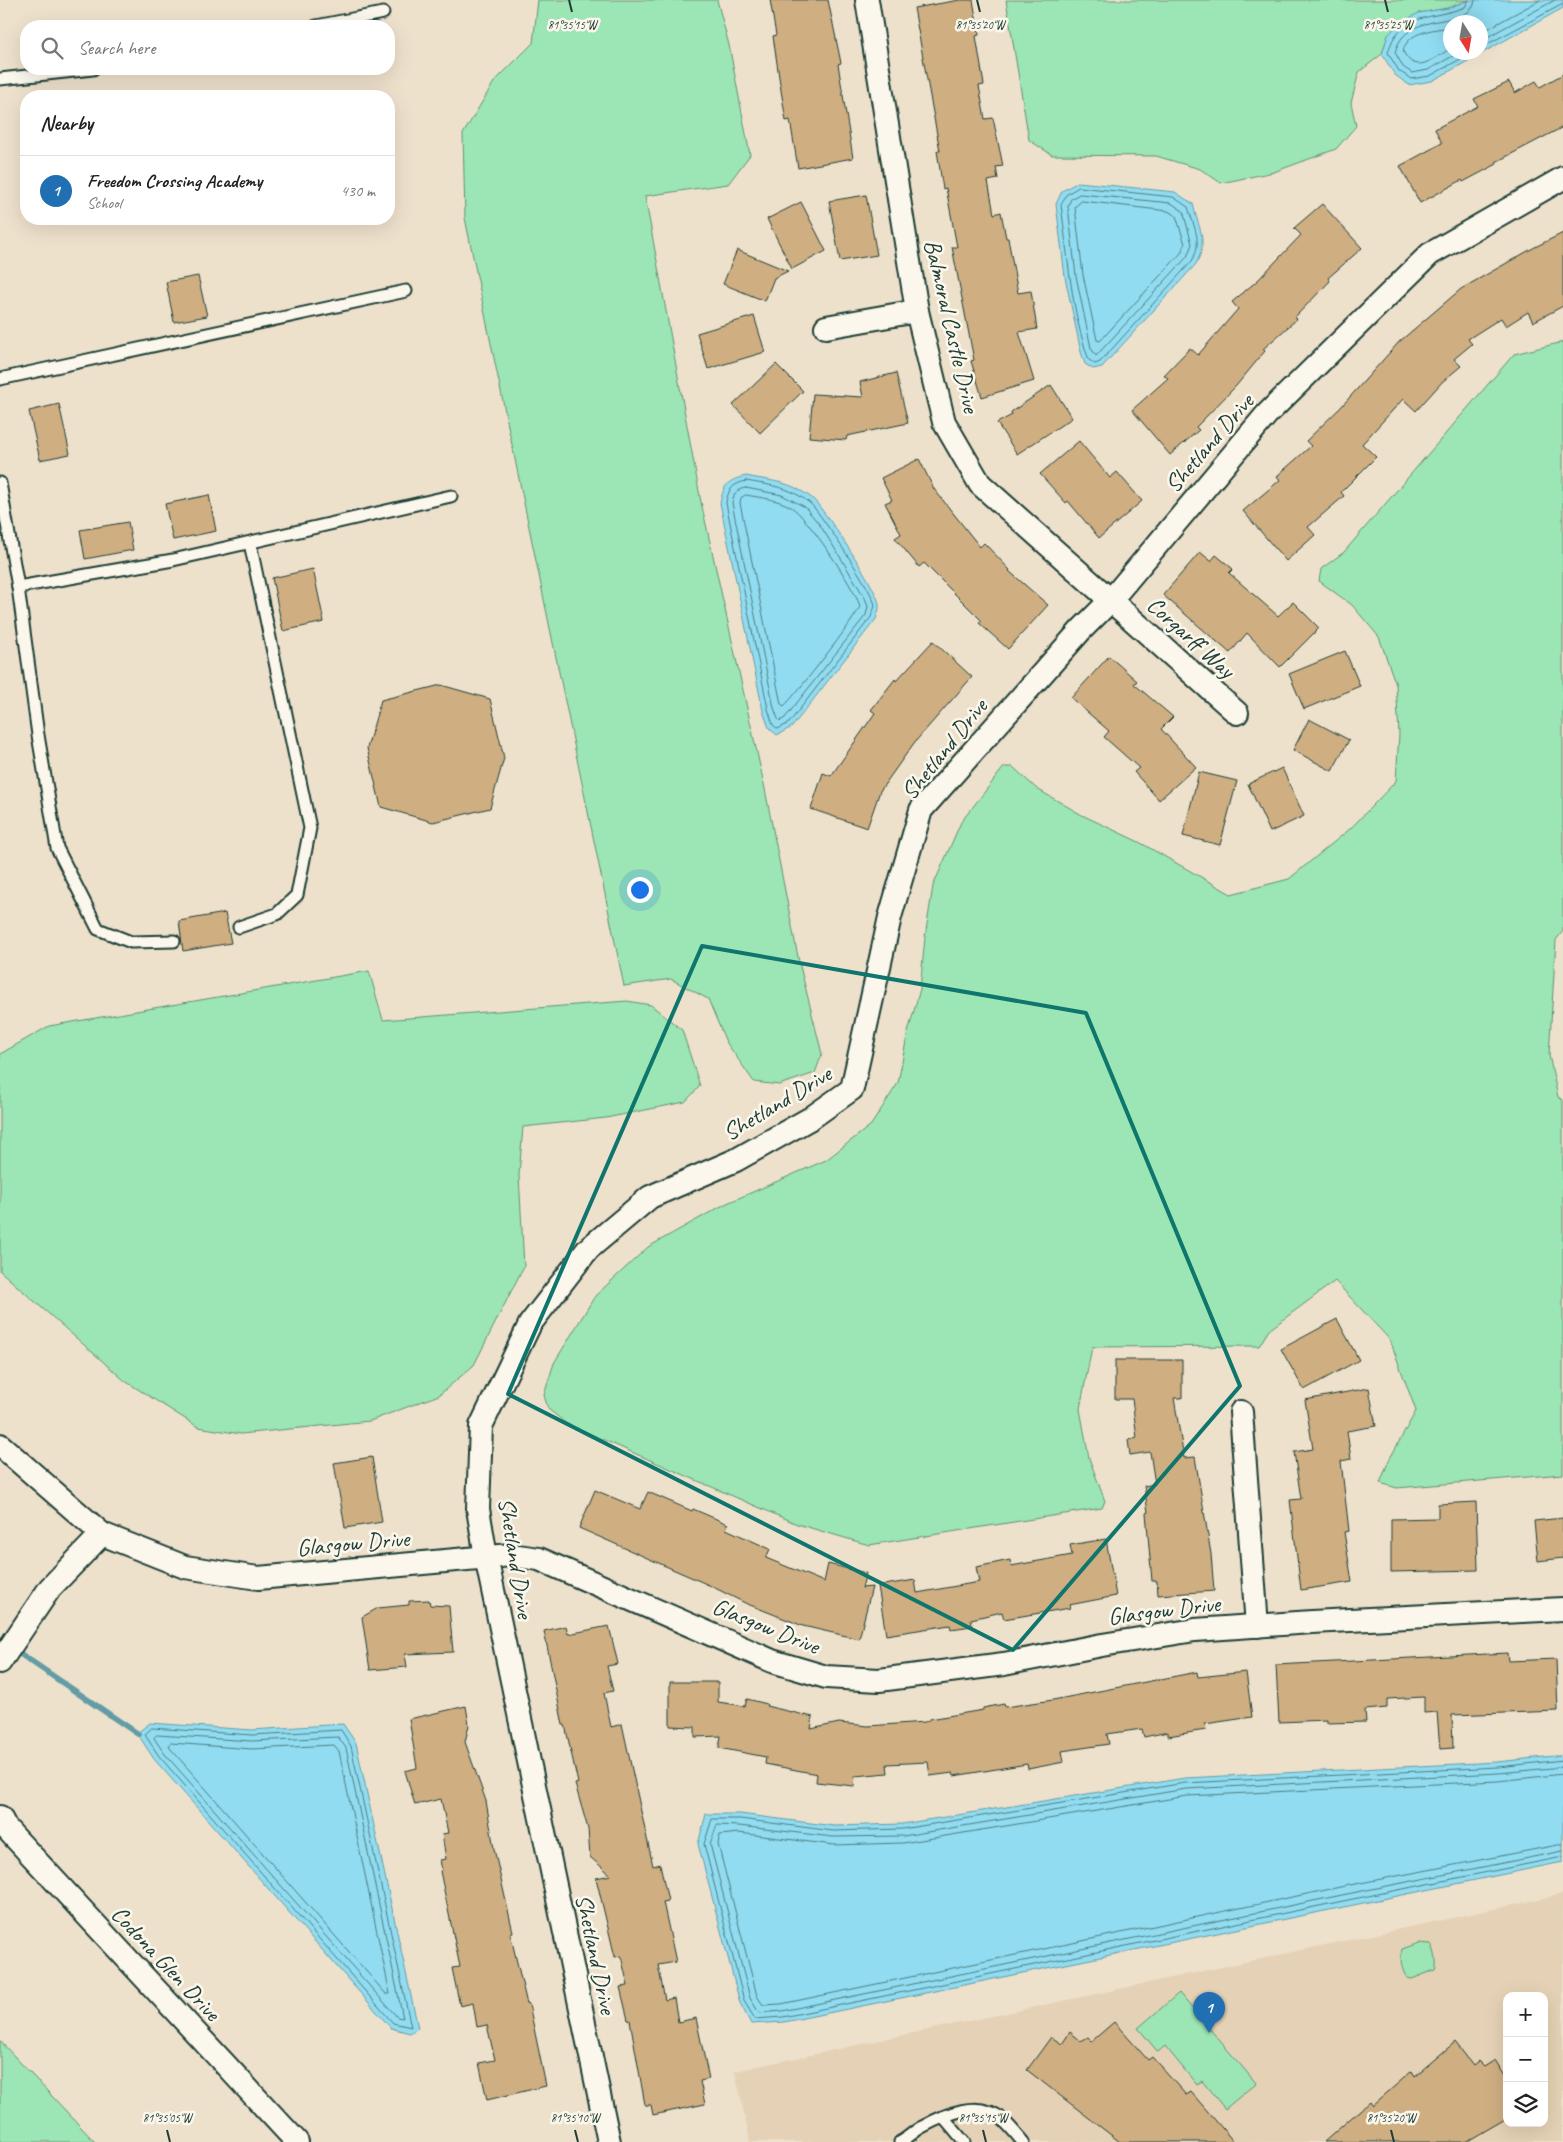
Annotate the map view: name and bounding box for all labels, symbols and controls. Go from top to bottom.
north arrow [1443,15,1488,60]
text: 81°35'15"W [548,17,599,33]
text: 81°35'20"W [956,17,1007,33]
text: 81°35'25"W [1364,17,1415,33]
search box [20,20,395,75]
icon: search [38,34,66,62]
text: Search here [78,36,155,60]
text: Nearby [40,110,93,136]
text: Freedom Crossing Academy [87,169,262,193]
text: 1 [52,181,60,201]
text: 430 m [341,181,375,201]
text: School [87,193,121,213]
street label: Balmoral Castle Drive [917,236,987,418]
street label: Shetland Drive [1158,386,1262,499]
street label: Corgarff Way [1141,590,1243,686]
street label: Shetland Drive [894,691,995,806]
your location [627,877,653,903]
street label: Shetland Drive [717,1058,839,1147]
street label: Shetland Drive [492,1496,541,1623]
street label: Glasgow Drive [296,1523,413,1563]
street label: Glasgow Drive [1106,1588,1224,1632]
street label: Glasgow Drive [708,1591,826,1662]
street label: Shetland Drive [569,1891,624,2019]
street label: Codona Glen Drive [105,1899,229,2029]
pin: 1 [1193,1992,1225,2033]
map controls [1503,1992,1548,2127]
button: + [1503,1992,1548,2037]
button: − [1503,2037,1548,2082]
button: layers [1503,2082,1548,2127]
text: 81°35'05"W [143,2110,194,2126]
text: 81°35'10"W [551,2110,602,2126]
text: 81°35'15"W [959,2110,1010,2126]
text: 81°35'20"W [1367,2110,1418,2126]

